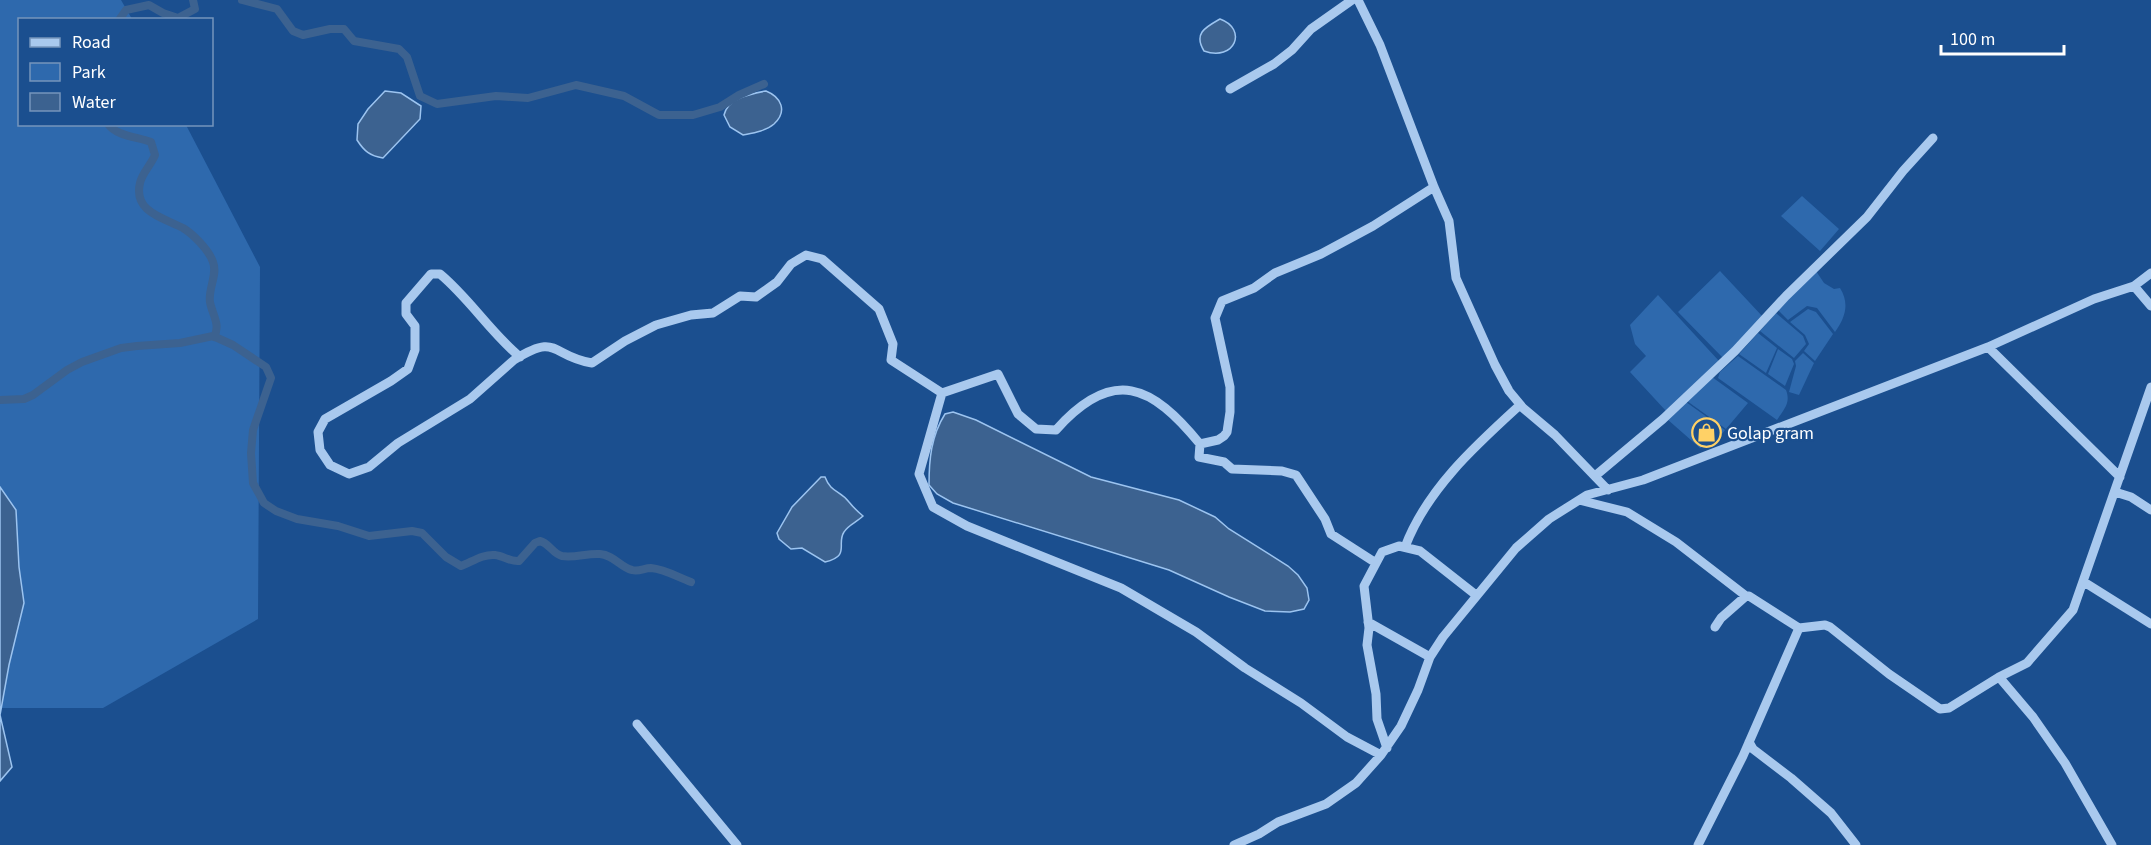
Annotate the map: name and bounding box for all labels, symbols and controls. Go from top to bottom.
legend [18,18,213,126]
scale bar [1941,18,2064,56]
text: 100 m [1950,27,1995,52]
text: Road [72,30,111,55]
text: Park [72,60,106,85]
text: Water [72,90,116,115]
shop icon: Golap gram [1690,417,1722,449]
place label: Golap gram [1727,421,1814,446]

